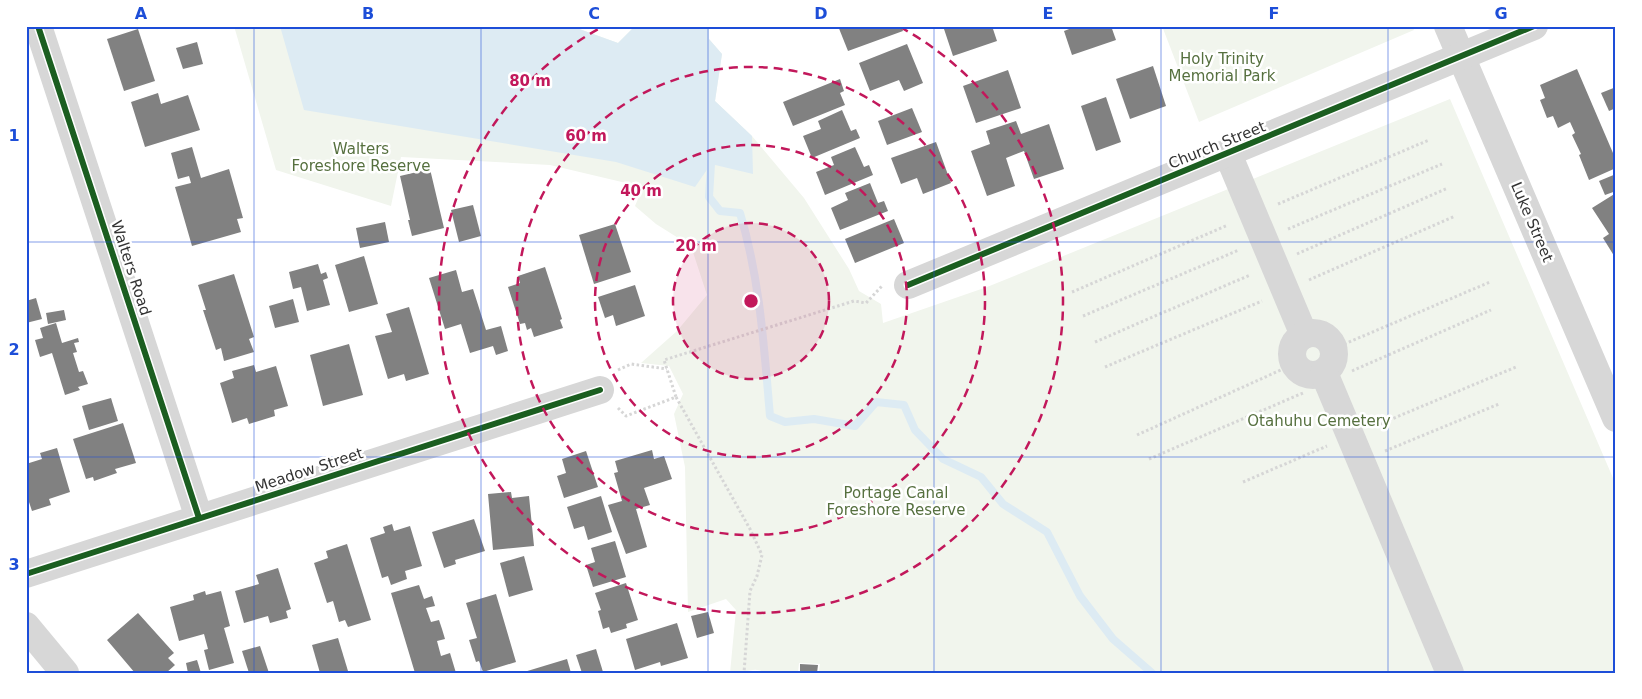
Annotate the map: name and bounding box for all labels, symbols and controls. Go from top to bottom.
text: A [135,4,148,23]
text: B [362,4,374,23]
text: C [588,4,600,23]
text: D [814,4,828,23]
text: E [1043,4,1053,23]
text: F [1269,4,1279,23]
text: G [1494,4,1508,23]
park label: Holy Trinity Memorial Park [1169,50,1276,85]
text: 80 m [509,72,551,90]
street label: Church Street [1166,117,1268,173]
text: 1 [8,126,20,145]
text: 60 m [565,127,607,145]
park label: Walters Foreshore Reserve [292,140,430,175]
street label: Luke Street [1507,179,1557,265]
text: 40 m [620,182,662,200]
street label: Walters Road [107,218,155,318]
text: 20 m [675,237,717,255]
centre of rings [742,292,760,310]
text: 2 [8,340,20,359]
park label: Otahuhu Cemetery [1247,412,1391,430]
street label: Meadow Street [253,444,365,496]
park label: Portage Canal Foreshore Reserve [827,484,965,519]
text: 3 [8,555,20,574]

